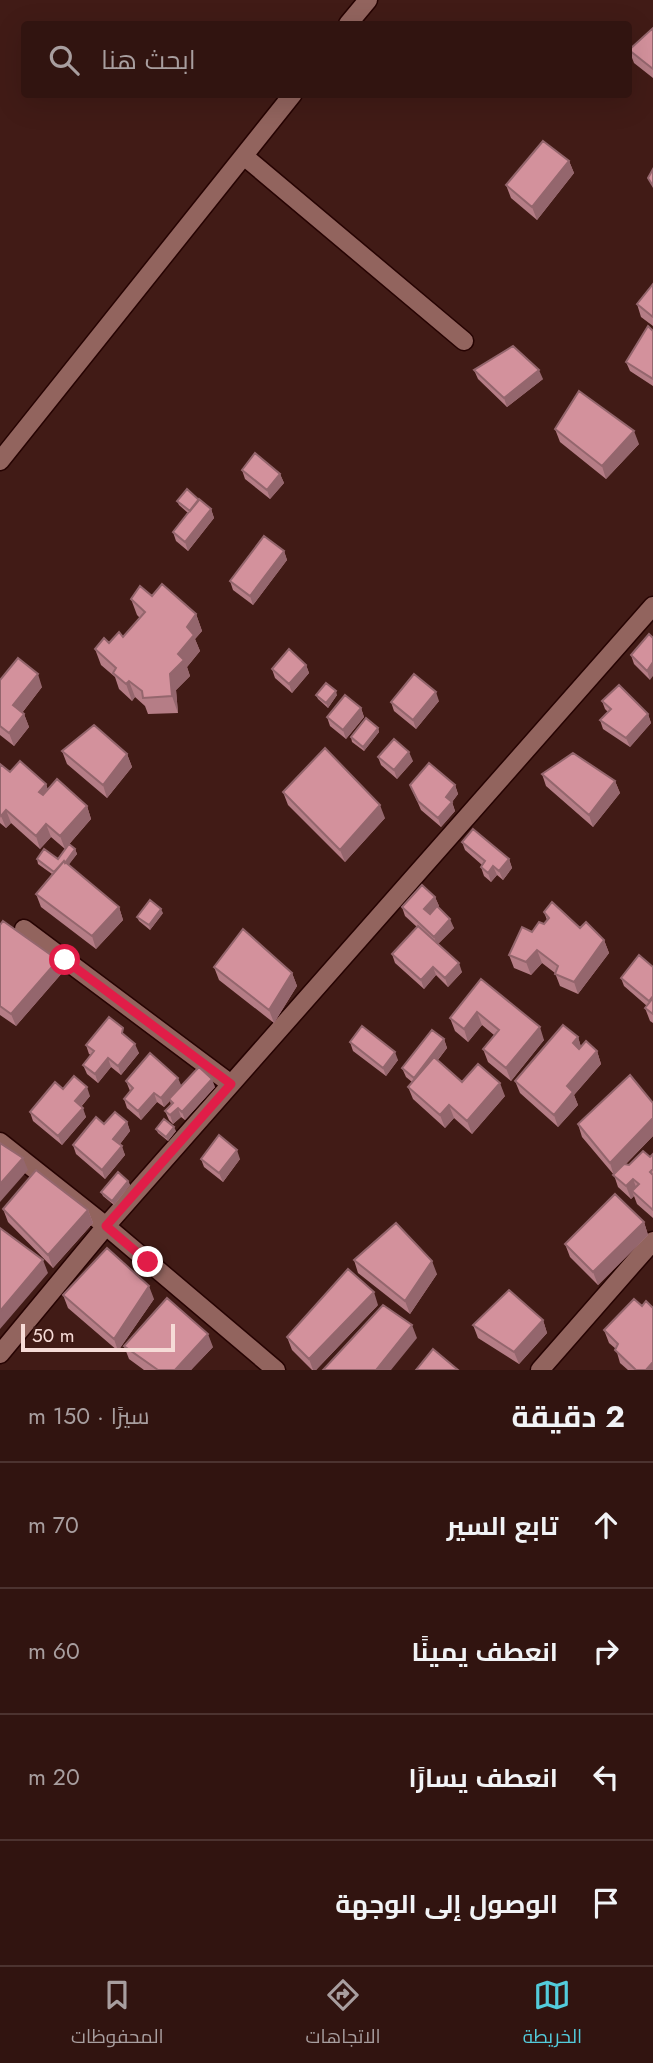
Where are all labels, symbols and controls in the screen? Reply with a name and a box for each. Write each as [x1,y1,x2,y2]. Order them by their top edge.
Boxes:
search box [21,21,632,98]
icon: search [45,41,83,79]
text: ابحث هنا [101,41,196,79]
route start [49,944,80,975]
route end [132,1246,163,1277]
scale bar [21,1321,175,1353]
text: 50 m [32,1322,75,1349]
text: 2 دقيقة [512,1395,625,1438]
text: سيرًا · 150 m [28,1399,150,1433]
icon: ahead [587,1506,625,1544]
text: تابع السير [447,1507,558,1545]
text: 70 m [28,1508,79,1542]
icon: right [587,1632,625,1670]
text: انعطف يمينًا [412,1633,558,1671]
text: 60 m [28,1634,80,1668]
icon: left [587,1758,625,1796]
text: انعطف يسارًا [408,1759,558,1797]
text: 20 m [28,1760,80,1794]
icon: arrive [587,1884,625,1922]
text: الوصول إلى الوجهة [335,1885,558,1923]
tab: المحفوظات [71,1976,164,2054]
tab: الاتجاهات [305,1976,381,2054]
tab: الخريطة [523,1976,582,2054]

